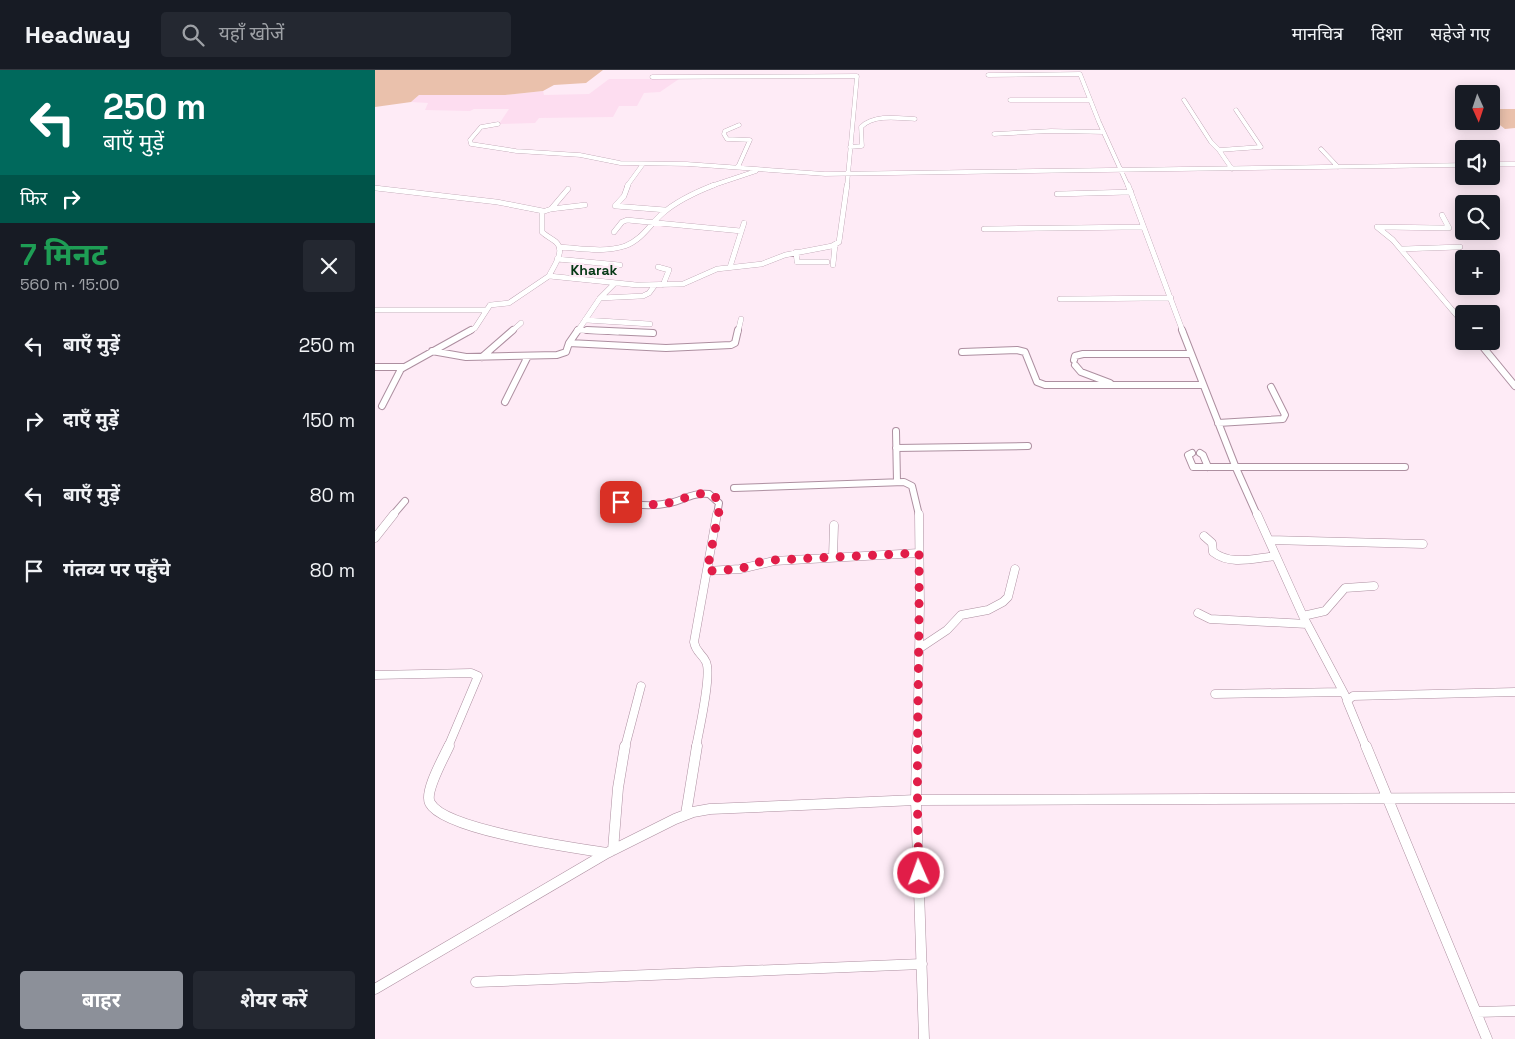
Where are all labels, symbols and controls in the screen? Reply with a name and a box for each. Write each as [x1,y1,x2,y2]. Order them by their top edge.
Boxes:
search box [161,12,511,57]
text: Headway [25,19,131,50]
icon: search [179,21,207,49]
text: यहाँ खोजें [219,21,284,46]
text: मानचित्र [1292,22,1343,45]
text: दिशा [1371,22,1402,45]
text: सहेजे गए [1430,22,1490,45]
text: 250 m [103,85,206,129]
north arrow [1455,85,1500,130]
map controls [1455,85,1500,350]
icon: left [20,90,85,155]
text: बाएँ मुड़ें [103,128,164,156]
button: sound [1455,140,1500,185]
icon: right [57,185,85,213]
text: फिर [20,186,47,211]
button: search [1455,195,1500,240]
text: 7 मिनट [20,235,107,274]
button: close [303,240,355,292]
button: + [1455,250,1500,295]
district label: Kharak [571,261,618,279]
text: 560 m · 15:00 [20,274,120,295]
button: − [1455,305,1500,350]
icon: left [20,332,48,360]
text: बाएँ मुड़ें [63,332,120,357]
text: 250 m [299,333,355,358]
icon: right [20,407,48,435]
text: दाएँ मुड़ें [63,407,119,432]
text: 150 m [302,408,355,433]
pin [600,481,642,523]
icon: left [20,482,48,510]
text: बाएँ मुड़ें [63,482,120,507]
text: 80 m [310,483,355,508]
icon: arrive [607,488,635,516]
icon: arrive [20,557,48,585]
text: गंतव्य पर पहुँचे [63,557,170,582]
text: 80 m [310,558,355,583]
position arrow [892,846,944,898]
button: बाहर [20,971,183,1029]
button: शेयर करें [193,971,355,1029]

